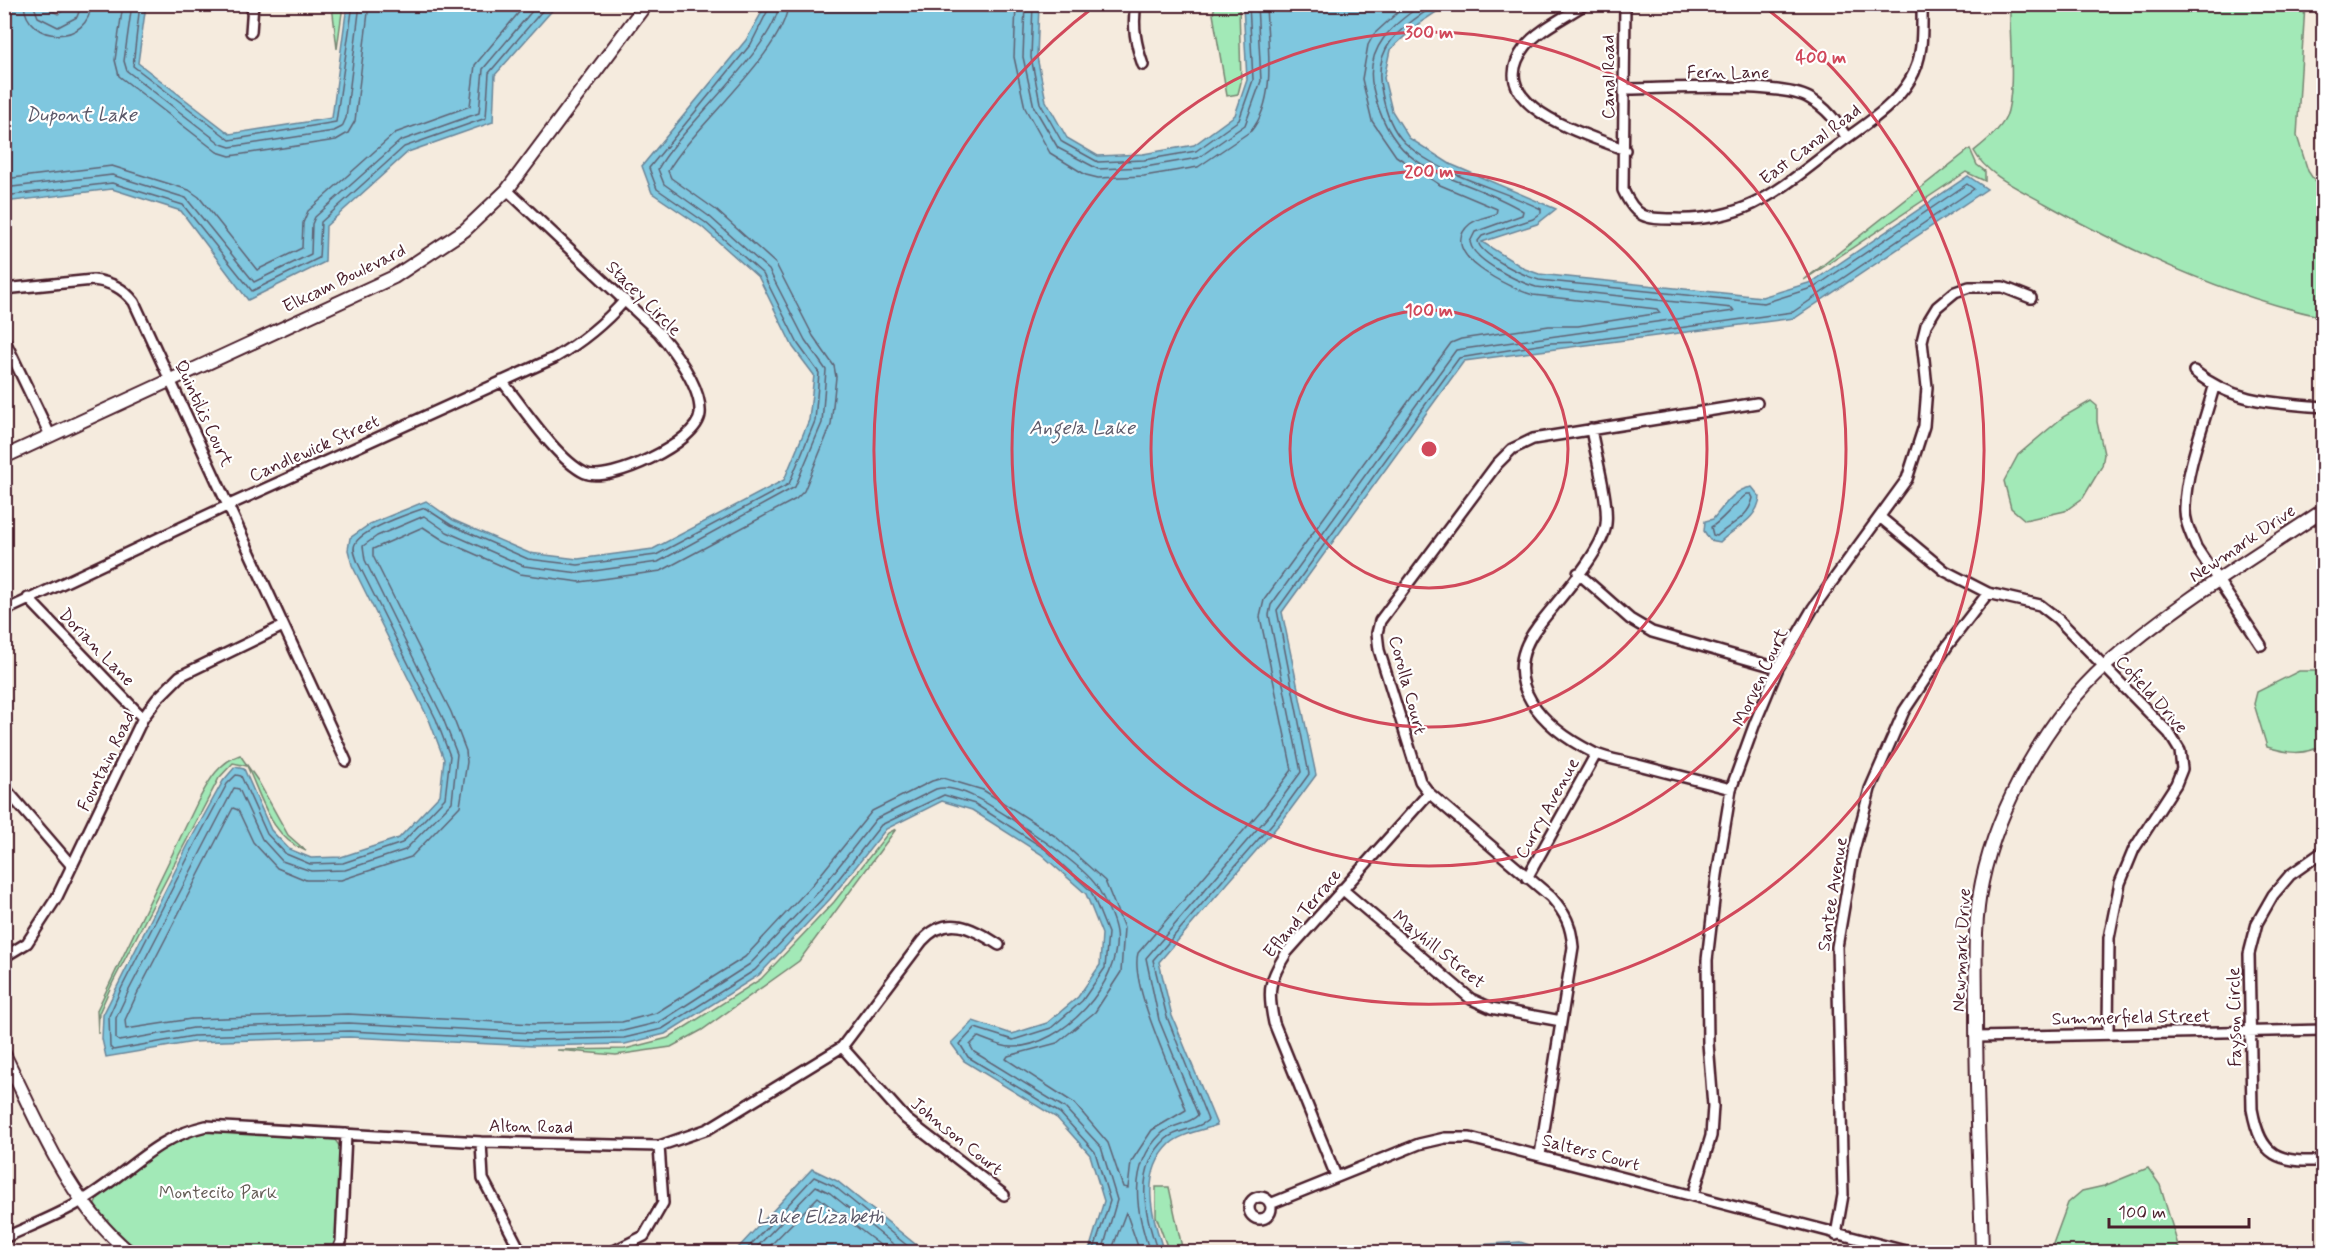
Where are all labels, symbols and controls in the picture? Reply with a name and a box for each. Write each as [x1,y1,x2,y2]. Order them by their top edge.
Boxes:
text: 300 m [1405,21,1453,45]
street label: Canal Road [1597,35,1621,119]
text: 400 m [1796,46,1846,70]
street label: Fern Lane [1687,61,1769,85]
street label: East Canal Road [1755,99,1866,191]
water label: Dupont Lake [25,102,138,129]
text: 200 m [1404,160,1454,184]
street label: Elkcam Boulevard [279,239,410,319]
street label: Stacey Circle [600,256,686,342]
text: 100 m [1405,299,1453,323]
street label: Quintilis Court [168,356,238,471]
street label: Candlewick Street [246,409,383,488]
water label: Angela Lake [1029,415,1136,444]
centre of rings [1419,439,1439,459]
street label: Newmark Drive [2184,499,2301,588]
street label: Dorian Lane [53,603,140,692]
street label: Morven Court [1728,624,1794,731]
street label: Corolla Court [1382,633,1432,738]
street label: Cofield Drive [2110,650,2193,739]
street label: Fountain Road [72,707,142,816]
street label: Curry Avenue [1510,754,1586,863]
street label: Santee Avenue [1812,835,1854,953]
street label: Efland Terrace [1258,864,1347,964]
street label: Newmark Drive [1947,887,1977,1013]
street label: Mayhill Street [1387,905,1490,995]
street label: Fayson Circle [2222,967,2248,1067]
street label: Summerfield Street [2051,1005,2211,1031]
street label: Johnson Court [905,1092,1008,1181]
street label: Alton Road [489,1114,573,1140]
street label: Salters Court [1539,1128,1643,1178]
park label: Montecito Park [159,1181,277,1205]
scale bar [2109,1191,2248,1229]
text: 100 m [2118,1201,2166,1225]
water label: Lake Elizabeth [756,1204,884,1231]

